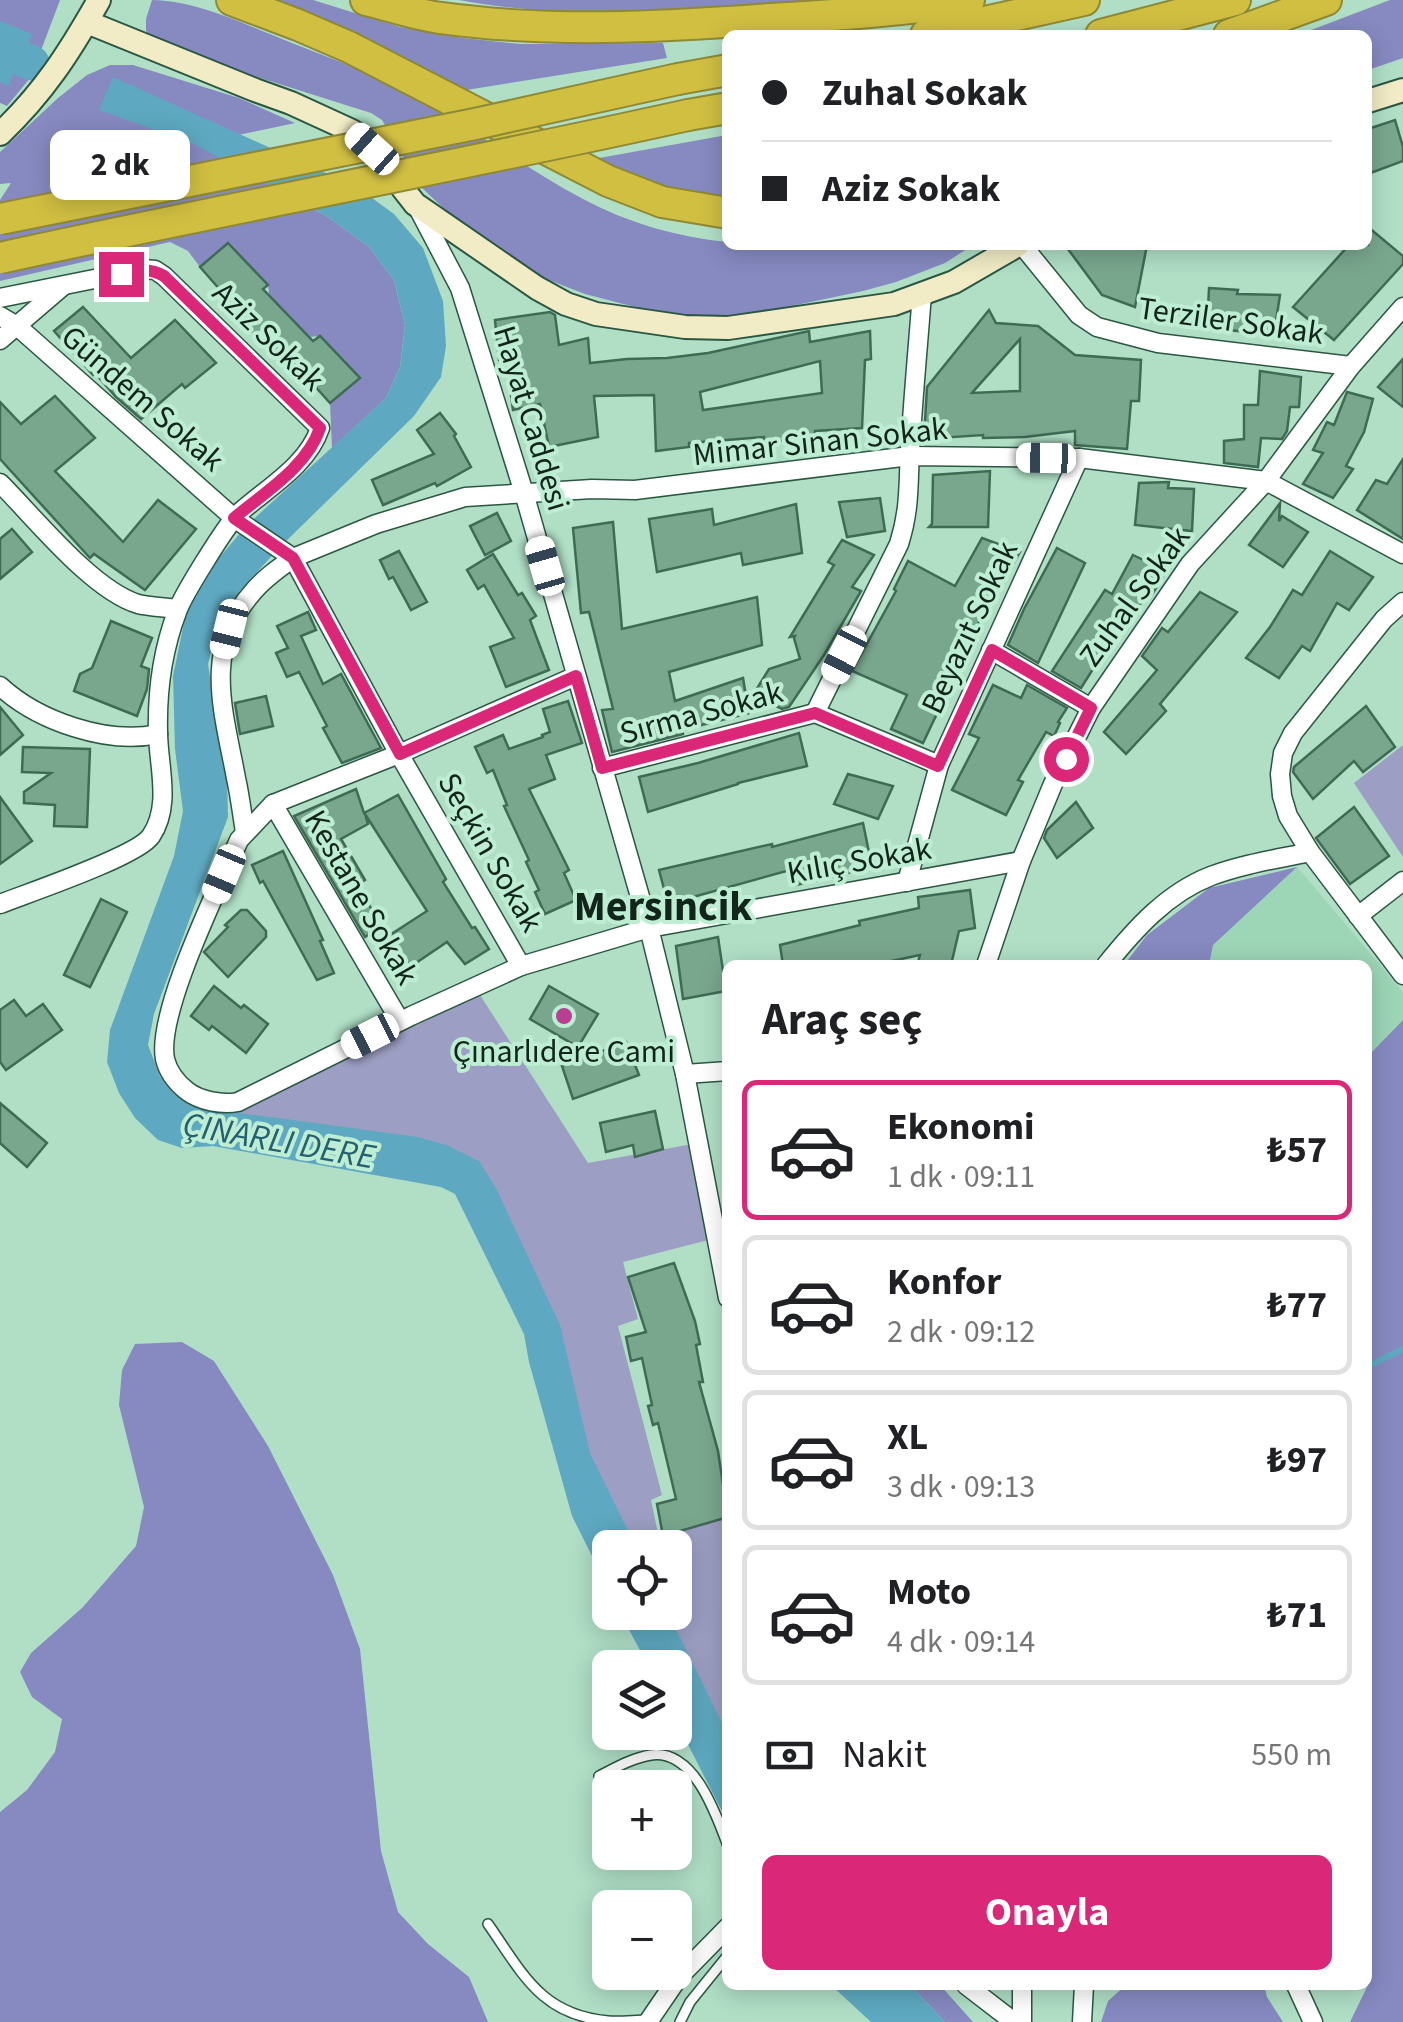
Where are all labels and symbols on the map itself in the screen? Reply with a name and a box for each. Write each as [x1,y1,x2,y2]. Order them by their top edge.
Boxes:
car [340,118,404,180]
callout: 2 dk [51,129,191,199]
route end [99,252,144,297]
street label: Aziz Sokak [202,271,335,402]
street label: Terziler Sokak [1135,285,1327,357]
street label: Gündem Sokak [51,315,234,483]
street label: Hayat Caddesi [481,320,581,516]
street label: Mimar Sinan Sokak [691,406,950,478]
car [1016,442,1076,474]
street label: Zuhal Sokak [1068,517,1202,676]
car [522,533,568,599]
street label: Beyazıt Sokak [910,533,1030,721]
car [207,596,251,662]
car [817,621,871,689]
street label: Sırma Sokak [615,669,788,757]
route start [1044,737,1089,782]
street label: Seçkin Sokak [426,764,554,941]
street label: Kestane Sokak [292,802,430,994]
street label: Kılıç Sokak [784,826,935,896]
car [198,841,250,907]
district label: Mersincik [574,877,752,937]
marker: Çınarlıdere Cami [553,1005,575,1027]
car [336,1009,404,1063]
place label: Çınarlıdere Cami [453,1029,675,1075]
water label: ÇINARLI DERE [179,1100,380,1183]

